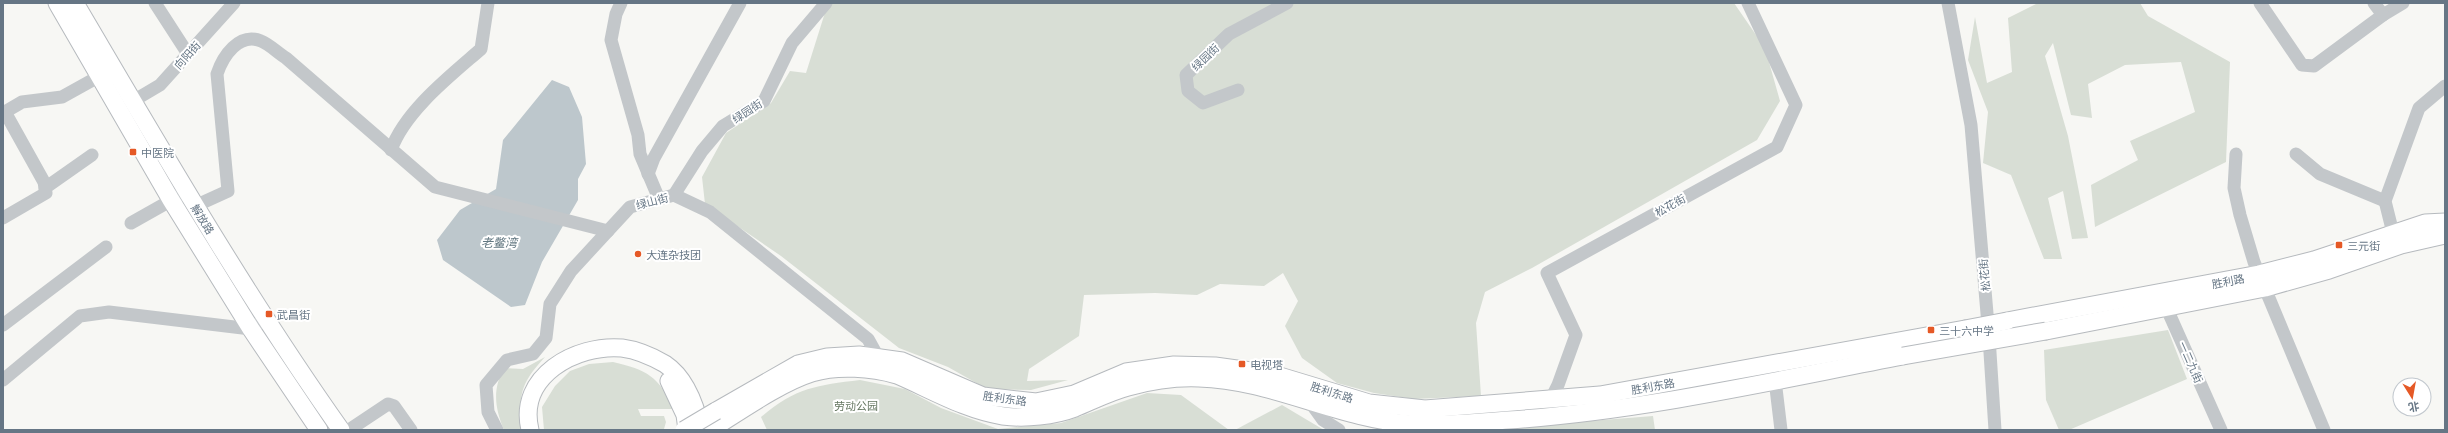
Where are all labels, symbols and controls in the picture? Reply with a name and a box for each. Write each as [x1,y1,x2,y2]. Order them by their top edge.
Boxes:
street label: 向阳街 [171,38,203,72]
street label: 绿园街 [1189,41,1221,73]
street label: 绿园街 [730,97,764,125]
place label: 中医院 [141,146,174,159]
marker: 中医院 [128,147,138,157]
street label: 绿山街 [634,190,670,212]
street label: 松花街 [1652,191,1688,219]
street label: 解放路 [189,202,217,236]
water label: 老鳖湾 [481,235,519,249]
place label: 三元街 [2347,239,2380,252]
marker: 三元街 [2334,240,2344,250]
place label: 大连杂技团 [646,248,701,261]
marker: 大连杂技团 [633,249,643,259]
street label: 松花街 [1976,258,1992,292]
street label: 胜利路 [2211,271,2245,291]
place label: 武昌街 [277,308,310,321]
marker: 武昌街 [264,309,274,319]
place label: 三十六中学 [1939,324,1994,337]
marker: 三十六中学 [1926,325,1936,335]
street label: 一二九街 [2176,339,2206,385]
place label: 电视塔 [1250,358,1283,371]
marker: 电视塔 [1237,359,1247,369]
street label: 胜利东路 [1630,376,1676,396]
north arrow [2392,377,2432,417]
street label: 胜利东路 [1309,379,1355,405]
street label: 胜利东路 [982,389,1028,407]
park label: 劳动公园 [834,399,878,412]
text: 北 [2407,400,2421,415]

